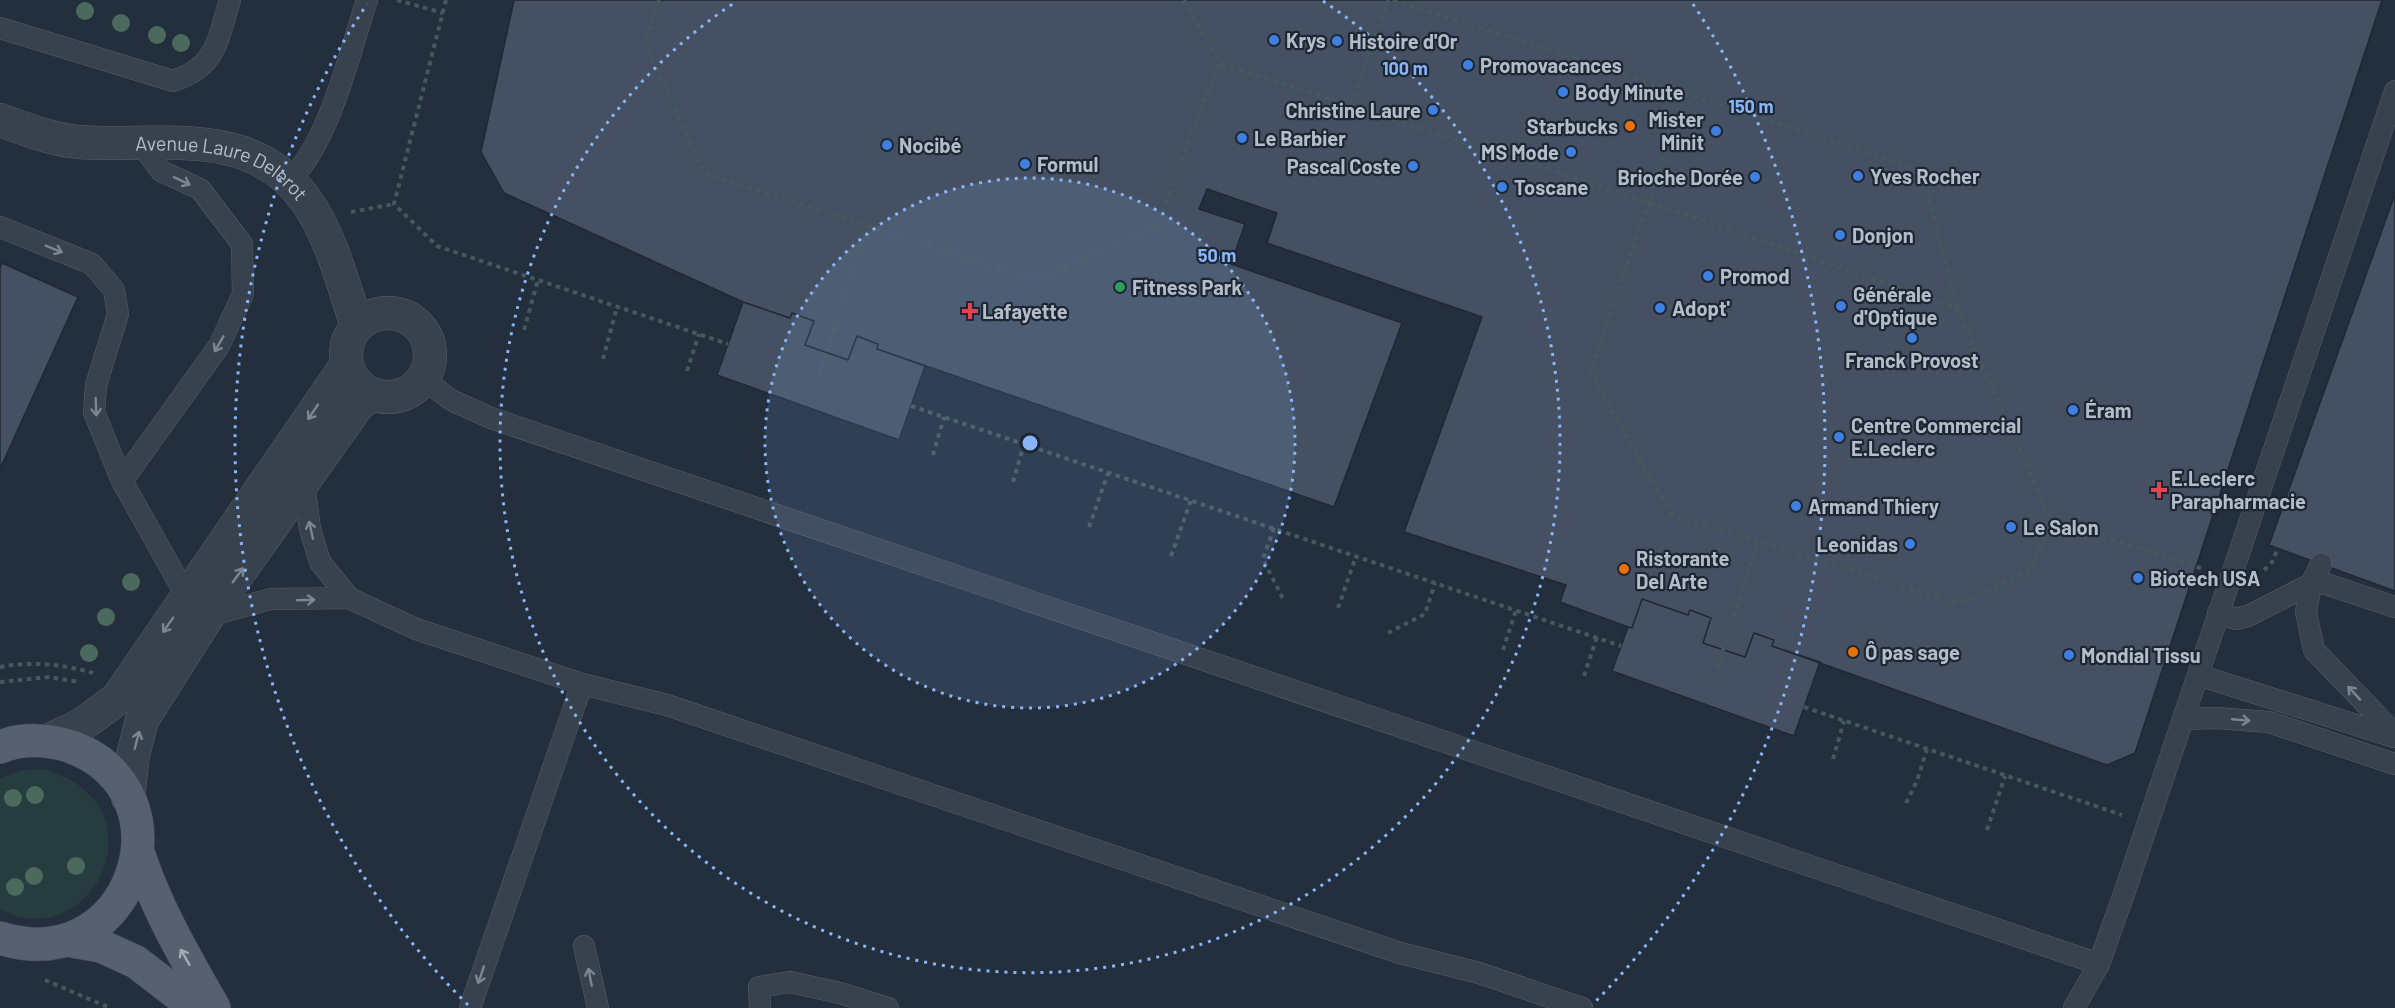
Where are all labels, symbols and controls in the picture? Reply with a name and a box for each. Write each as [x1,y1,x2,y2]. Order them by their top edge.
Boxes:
place label: Krys [1286,28,1326,52]
place label: Histoire d'Or [1349,29,1458,53]
marker: Krys [1267,33,1281,47]
marker: Histoire d'Or [1330,34,1344,48]
place label: Promovacances [1480,53,1622,77]
text: 100 m [1382,57,1428,79]
marker: Promovacances [1461,58,1475,72]
place label: Body Minute [1575,80,1684,104]
marker: Body Minute [1556,85,1570,99]
text: 150 m [1729,95,1773,117]
place label: Christine Laure [1285,98,1421,122]
marker: Christine Laure [1426,103,1440,117]
place label: Mister Minit [1649,107,1704,154]
place label: Starbucks [1527,114,1618,138]
marker: Starbucks [1623,119,1637,133]
marker: Mister Minit [1709,124,1723,138]
place label: Le Barbier [1254,126,1346,150]
street label: Avenue Laure Delerot [135,131,313,205]
marker: Le Barbier [1235,131,1249,145]
place label: Nocibé [899,133,962,157]
marker: Nocibé [880,138,894,152]
place label: MS Mode [1481,140,1559,164]
marker: MS Mode [1564,145,1578,159]
place label: Formul [1037,152,1098,176]
place label: Pascal Coste [1287,154,1401,178]
marker: Formul [1018,157,1032,171]
marker: Pascal Coste [1406,159,1420,173]
place label: Yves Rocher [1870,164,1980,188]
place label: Brioche Dorée [1617,165,1743,189]
marker: Yves Rocher [1851,169,1865,183]
marker: Brioche Dorée [1748,170,1762,184]
one-way arrow [172,175,190,187]
place label: Toscane [1514,175,1588,199]
marker: Toscane [1495,180,1509,194]
place label: Donjon [1852,223,1914,247]
marker: Donjon [1833,228,1847,242]
one-way arrow [44,244,63,255]
text: 50 m [1198,244,1236,266]
place label: Promod [1720,264,1790,288]
marker: Promod [1701,269,1715,283]
place label: Fitness Park [1132,275,1243,299]
marker: Fitness Park [1113,280,1127,294]
place label: Générale d'Optique [1853,282,1937,329]
place label: Adopt' [1672,296,1731,320]
place label: Lafayette [982,299,1068,323]
marker: Générale d'Optique [1834,299,1848,313]
marker: Adopt' [1653,301,1667,315]
marker: Lafayette [963,304,977,318]
marker: Franck Provost [1905,331,1919,345]
one-way arrow [213,335,224,353]
place label: Franck Provost [1845,348,1979,372]
one-way arrow [90,396,101,416]
place label: Éram [2085,398,2131,422]
marker: Éram [2066,403,2080,417]
one-way arrow [307,404,319,420]
place label: Centre Commercial E.Leclerc [1851,413,2021,460]
marker: Centre Commercial E.Leclerc [1832,430,1846,444]
centre of rings [1020,433,1040,453]
place label: E.Leclerc Parapharmacie [2171,466,2306,513]
marker: E.Leclerc Parapharmacie [2152,483,2166,497]
place label: Armand Thiery [1808,494,1939,518]
marker: Armand Thiery [1789,499,1803,513]
place label: Le Salon [2023,515,2099,539]
marker: Le Salon [2004,520,2018,534]
one-way arrow [305,521,316,540]
place label: Leonidas [1817,532,1898,556]
marker: Leonidas [1903,537,1917,551]
place label: Ristorante Del Arte [1636,546,1729,593]
marker: Ristorante Del Arte [1617,562,1631,576]
place label: Biotech USA [2150,566,2260,590]
one-way arrow [232,567,244,583]
marker: Biotech USA [2131,571,2145,585]
one-way arrow [296,594,316,605]
one-way arrow [162,617,174,633]
place label: Ô pas sage [1865,640,1960,664]
place label: Mondial Tissu [2081,643,2201,667]
marker: Ô pas sage [1846,645,1860,659]
marker: Mondial Tissu [2062,648,2076,662]
one-way arrow [2347,685,2361,700]
one-way arrow [2230,714,2250,725]
one-way arrow [132,731,143,750]
one-way arrow [179,949,191,966]
one-way arrow [475,965,486,984]
one-way arrow [584,968,595,988]

